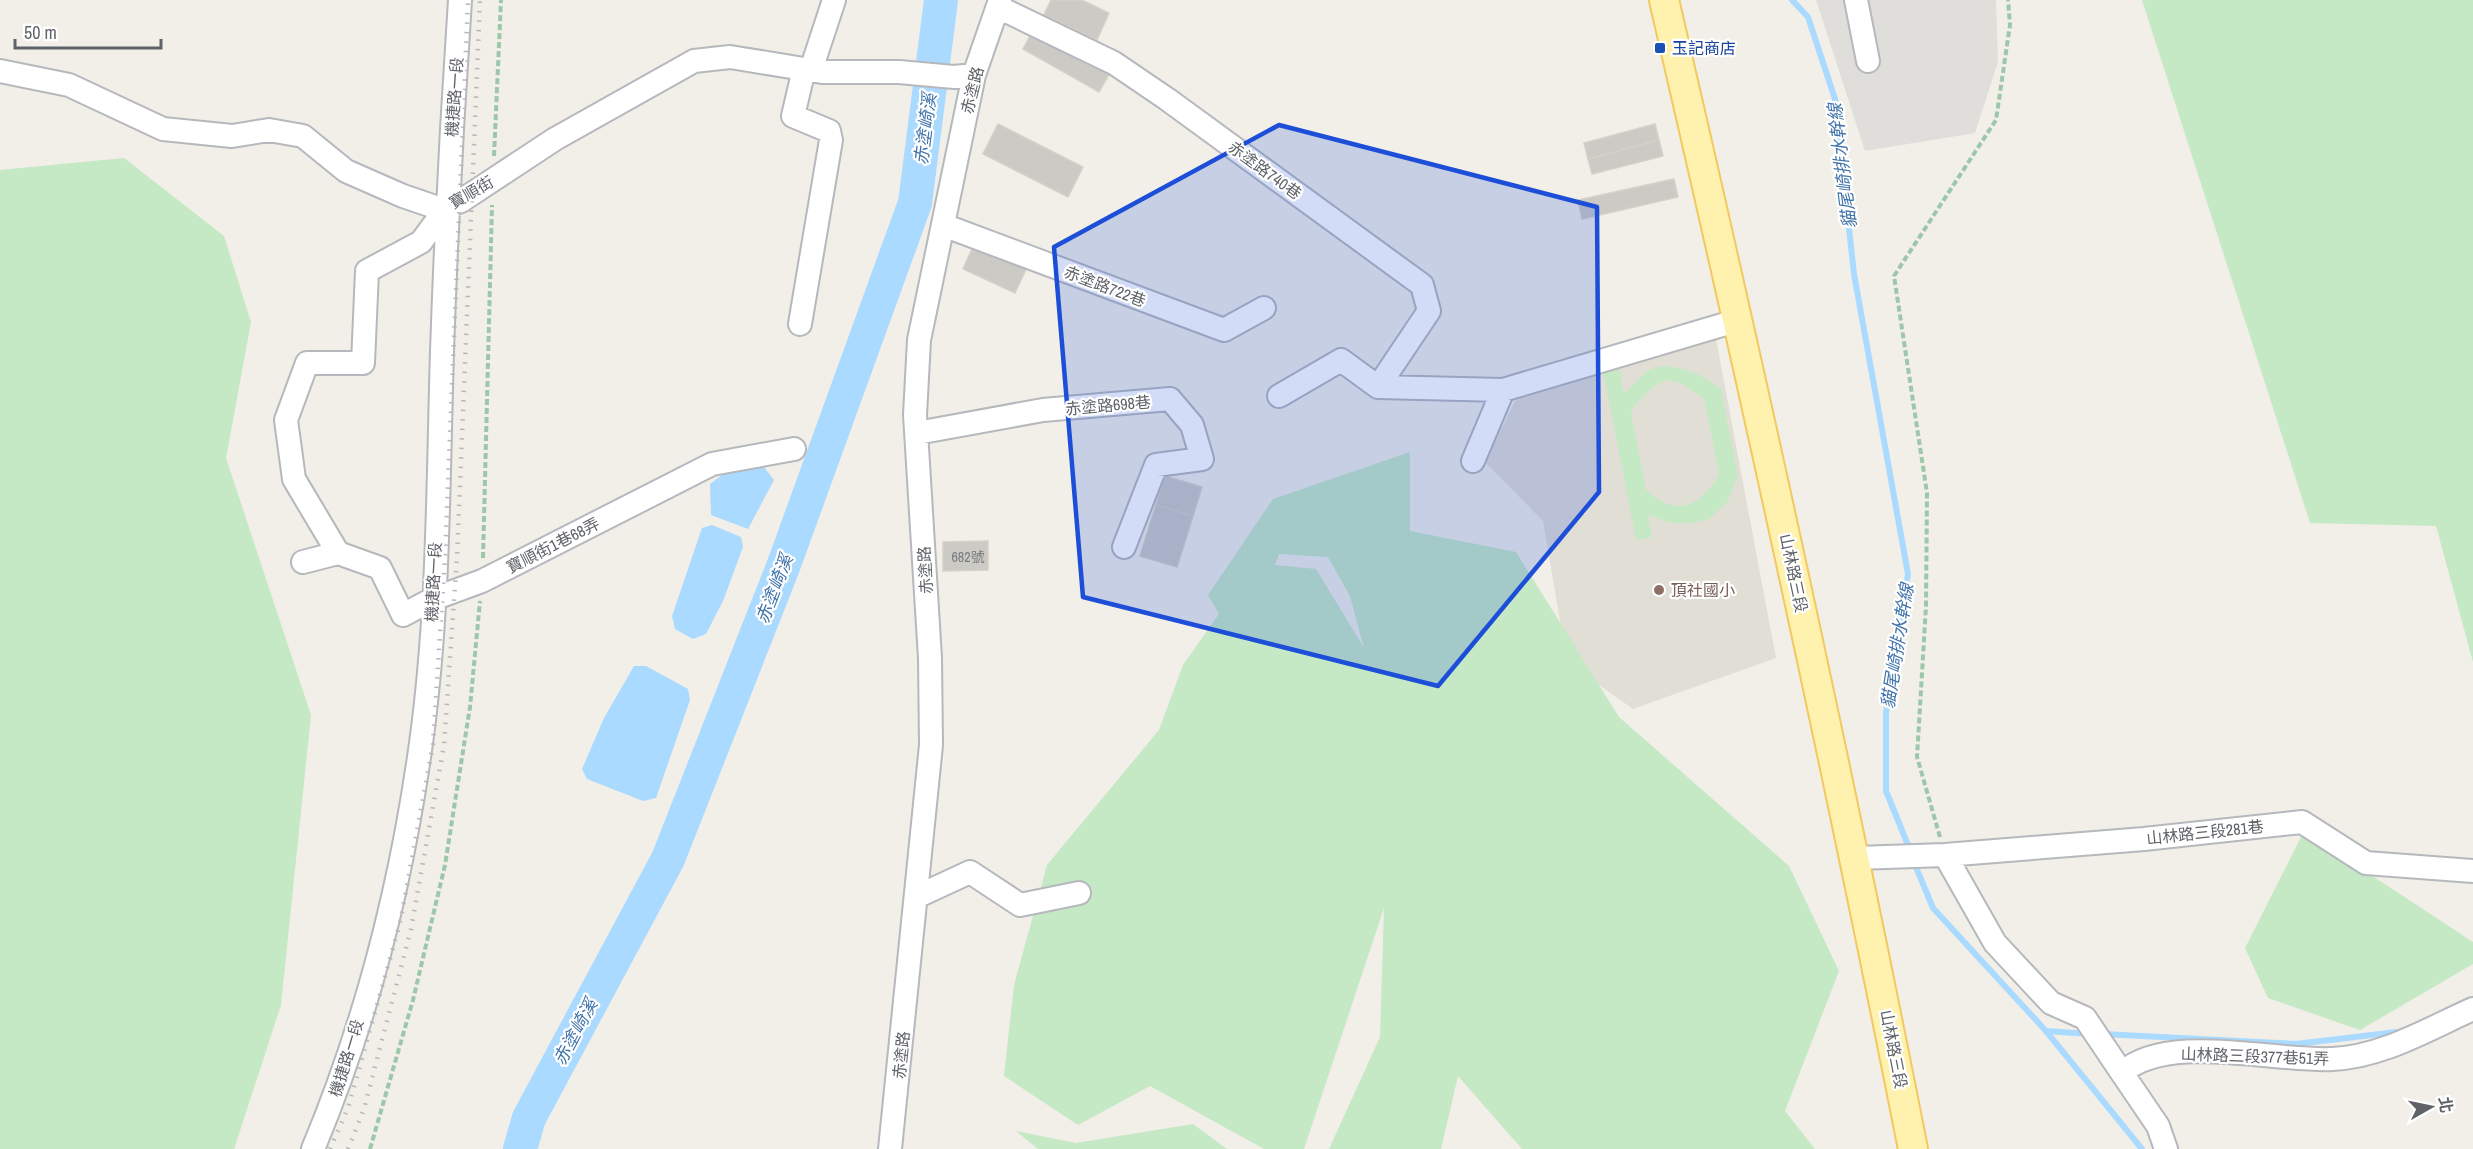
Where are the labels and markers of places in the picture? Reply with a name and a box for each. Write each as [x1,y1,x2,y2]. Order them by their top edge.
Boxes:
place label: 玉記商店 [1672,37,1736,59]
marker: 玉記商店 [1653,41,1667,55]
place label: 頂社國小 [1671,579,1735,601]
marker: 頂社國小 [1652,583,1666,597]

